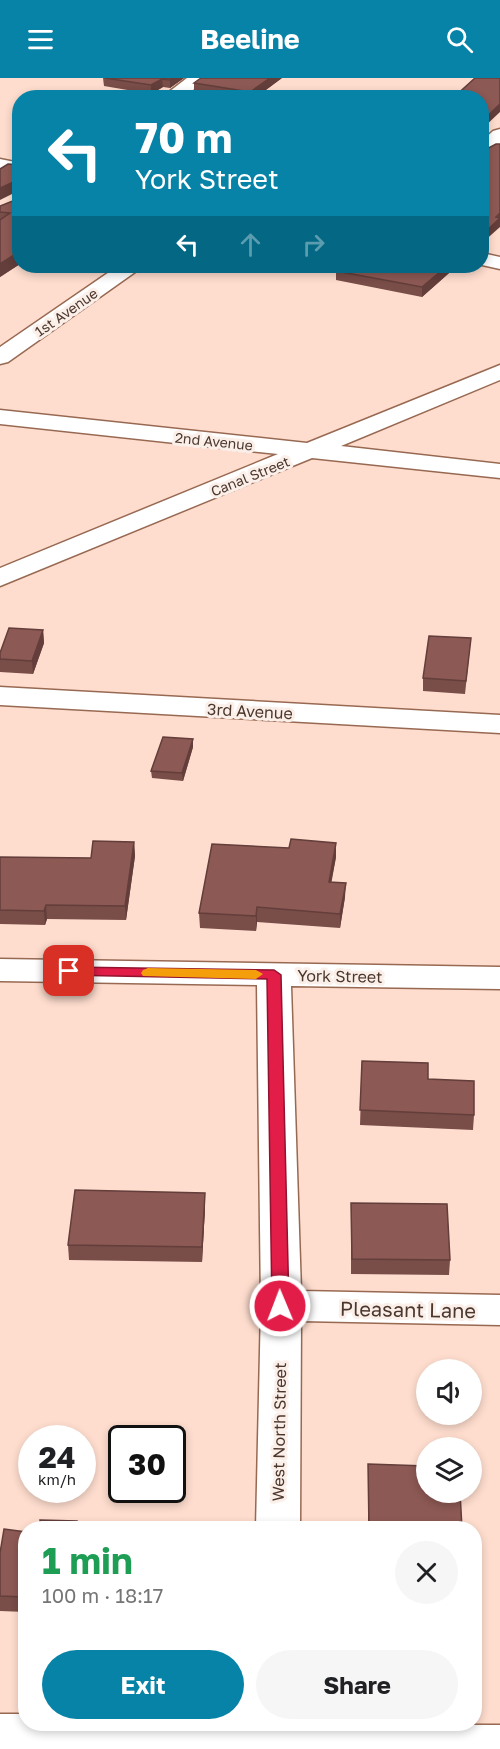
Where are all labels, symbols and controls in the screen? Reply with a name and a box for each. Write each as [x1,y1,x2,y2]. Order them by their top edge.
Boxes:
icon: menu [24,23,57,56]
text: Beeline [200,23,300,55]
icon: search [443,23,476,56]
text: 70 m [135,112,232,162]
icon: left [36,114,114,192]
text: York Street [135,163,279,195]
icon: left [171,228,204,261]
icon: ahead [234,228,267,261]
icon: right [297,228,330,261]
street label: 1st Avenue [31,284,101,340]
street label: 2nd Avenue [174,428,254,454]
street label: Canal Street [208,453,292,499]
street label: 3rd Avenue [207,699,293,723]
pin [43,945,94,996]
icon: arrive [52,954,85,987]
street label: York Street [297,965,383,987]
position arrow [248,1274,312,1338]
street label: Pleasant Lane [340,1296,476,1322]
map controls [416,1359,482,1503]
button: sound [416,1359,482,1425]
street label: West North Street [268,1362,290,1502]
speed limit sign: 30 [108,1425,186,1503]
button: layers [416,1437,482,1503]
text: 24 [38,1439,76,1475]
text: km/h [38,1470,76,1488]
text: 1 min [42,1539,133,1582]
button: close [395,1541,458,1604]
text: 100 m · 18:17 [42,1583,163,1607]
button: Exit [42,1650,244,1719]
button: Share [256,1650,458,1719]

